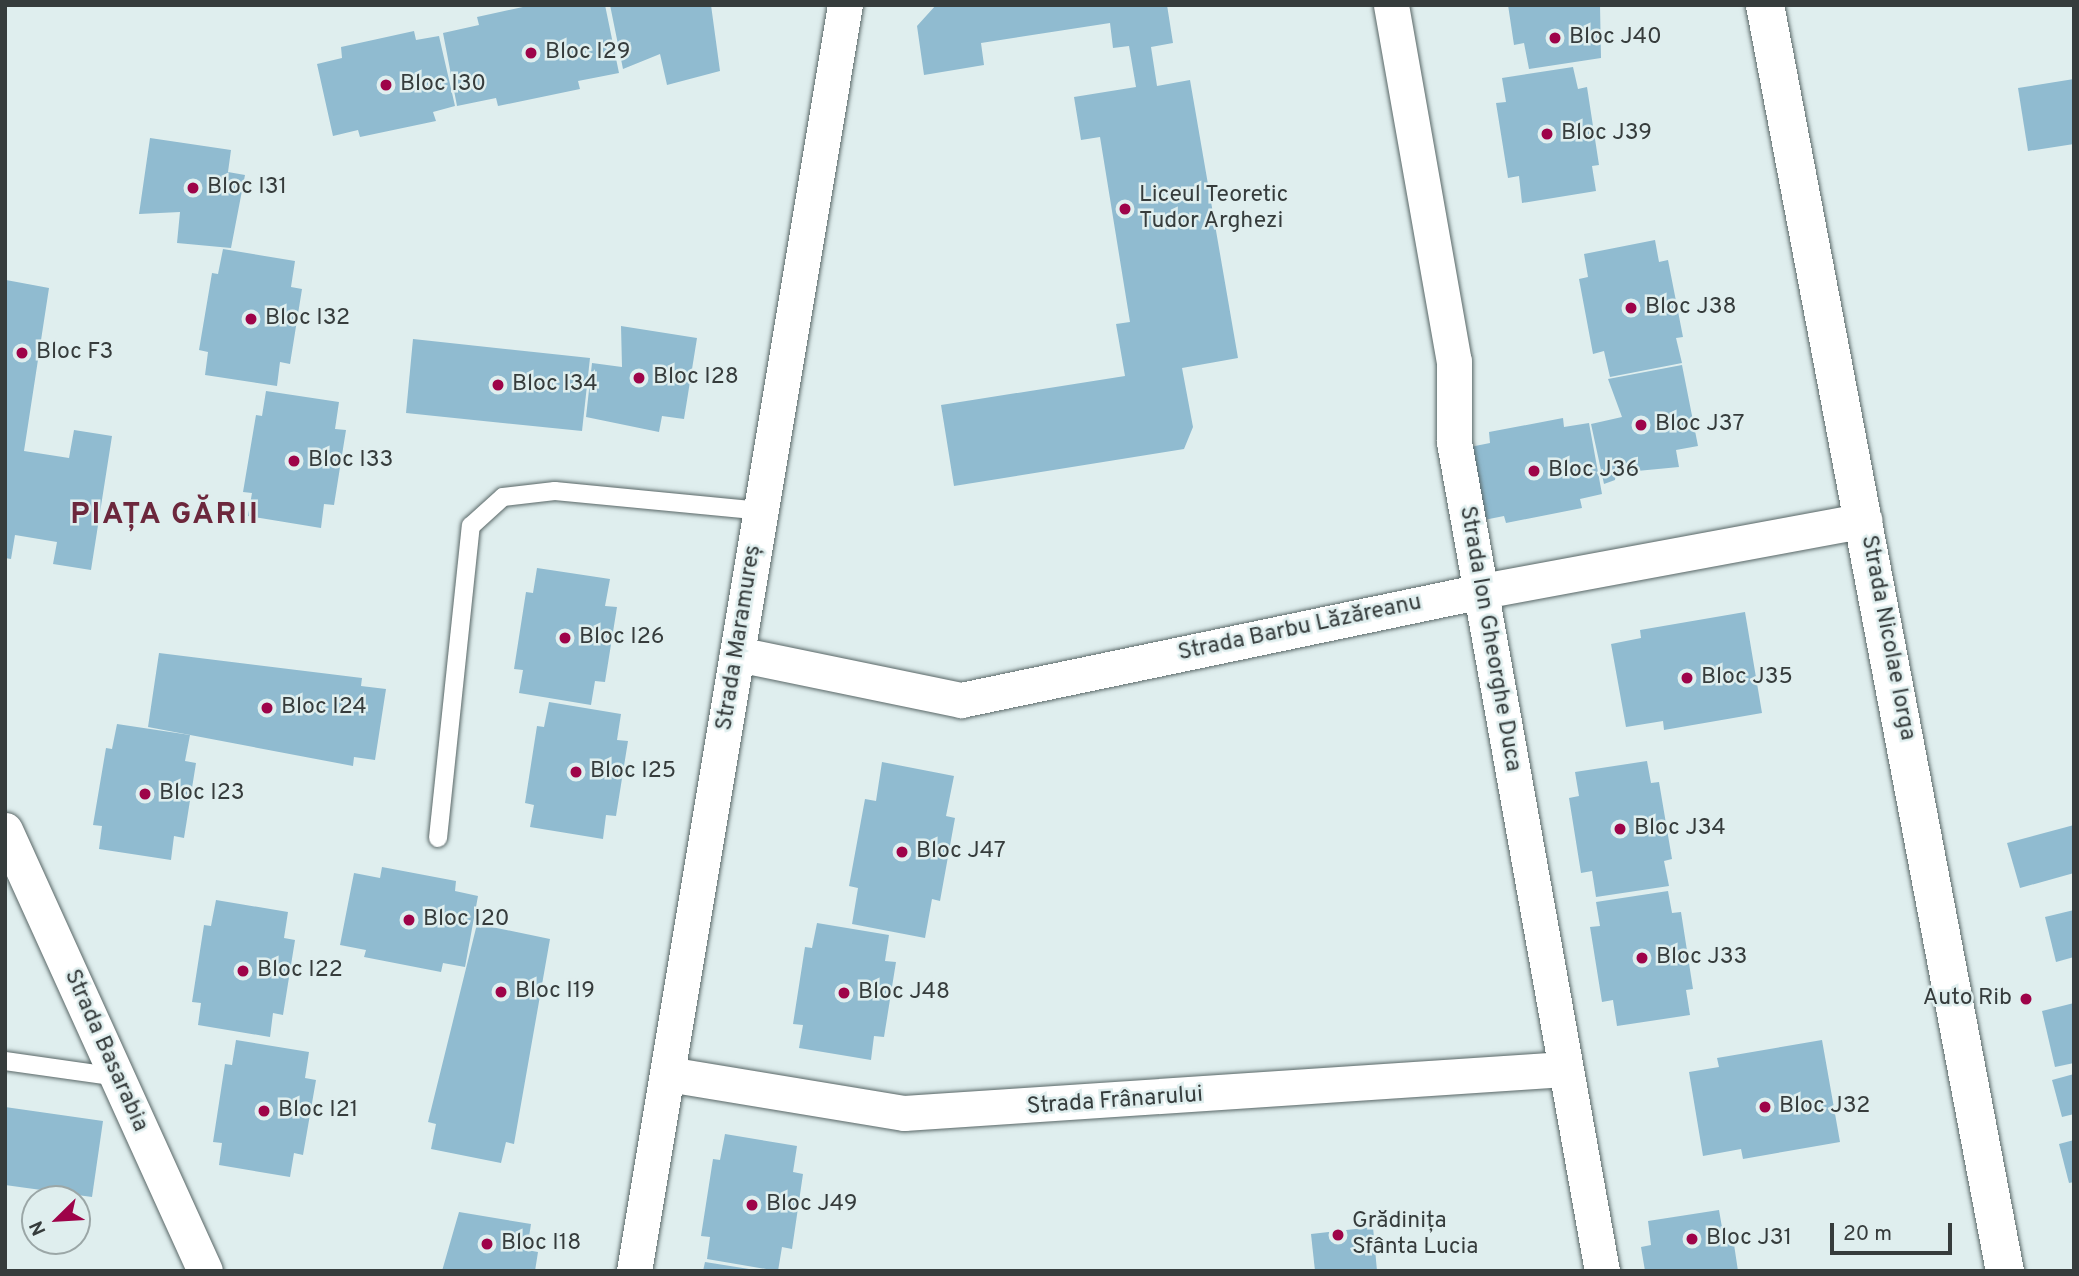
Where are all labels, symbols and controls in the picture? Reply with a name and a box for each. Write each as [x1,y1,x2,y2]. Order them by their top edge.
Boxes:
place label: Bloc J40 [1569,24,1662,52]
marker: Bloc J40 [1547,30,1563,46]
place label: Bloc I29 [545,39,631,67]
marker: Bloc I29 [523,45,539,61]
place label: Bloc I30 [400,71,486,99]
marker: Bloc I30 [378,77,394,93]
place label: Bloc J39 [1561,120,1652,148]
marker: Bloc J39 [1539,126,1555,142]
place label: Bloc I31 [207,174,287,202]
marker: Bloc I31 [185,180,201,196]
place label: Liceul Teoretic Tudor Arghezi [1139,182,1289,236]
marker: Liceul Teoretic Tudor Arghezi [1117,201,1133,217]
place label: Bloc J38 [1645,294,1737,322]
marker: Bloc J38 [1623,300,1639,316]
place label: Bloc I32 [265,305,350,333]
marker: Bloc I32 [243,311,259,327]
place label: Bloc F3 [36,339,113,367]
marker: Bloc F3 [14,345,30,361]
place label: Bloc I28 [653,364,739,392]
marker: Bloc I28 [631,370,647,386]
place label: Bloc I34 [512,371,598,399]
marker: Bloc I34 [490,377,506,393]
place label: Bloc J37 [1655,411,1744,439]
marker: Bloc J37 [1633,417,1649,433]
place label: Bloc I33 [308,447,393,475]
marker: Bloc I33 [286,453,302,469]
place label: Bloc J36 [1548,457,1639,485]
marker: Bloc J36 [1526,463,1542,479]
district label: PIAȚA GĂRII [71,498,259,534]
street label: Strada Ion Gheorghe Duca [1452,504,1526,774]
street label: Strada Nicolae Iorga [1854,533,1920,743]
street label: Strada Maramureș [712,543,768,733]
street label: Strada Barbu Lăzăreanu [1176,590,1424,668]
place label: Bloc I26 [579,624,665,652]
marker: Bloc I26 [557,630,573,646]
place label: Bloc J35 [1701,664,1793,692]
marker: Bloc J35 [1679,670,1695,686]
place label: Bloc I24 [281,694,367,722]
marker: Bloc I24 [259,700,275,716]
place label: Bloc I25 [590,758,676,786]
marker: Bloc I25 [568,764,584,780]
place label: Bloc I23 [159,780,245,808]
marker: Bloc I23 [137,786,153,802]
place label: Bloc J34 [1634,815,1726,843]
marker: Bloc J34 [1612,821,1628,837]
place label: Bloc J47 [916,838,1006,866]
marker: Bloc J47 [894,844,910,860]
place label: Bloc I20 [423,906,510,934]
marker: Bloc I20 [401,912,417,928]
place label: Bloc J33 [1656,944,1747,972]
marker: Bloc J33 [1634,950,1650,966]
place label: Bloc I22 [257,957,343,985]
marker: Bloc I22 [235,963,251,979]
street label: Strada Basarabia [57,966,153,1136]
place label: Bloc I19 [515,978,595,1006]
place label: Bloc J48 [858,979,950,1007]
marker: Bloc I19 [493,984,509,1000]
marker: Bloc J48 [836,985,852,1001]
place label: Auto Rib [1923,985,2012,1013]
marker: Auto Rib [2018,991,2034,1007]
street label: Strada Frânarului [1026,1082,1204,1122]
place label: Bloc J32 [1779,1093,1870,1121]
place label: Bloc I21 [278,1097,358,1125]
marker: Bloc J32 [1757,1099,1773,1115]
marker: Bloc I21 [256,1103,272,1119]
north arrow [21,1185,91,1255]
place label: Bloc J49 [766,1191,857,1219]
marker: Bloc J49 [744,1197,760,1213]
place label: Grădinița Sfânta Lucia [1352,1208,1478,1262]
scale bar [1834,1210,1956,1254]
text: N [25,1217,52,1239]
text: 20 m [1843,1221,1892,1248]
place label: Bloc J31 [1706,1225,1792,1253]
marker: Grădinița Sfânta Lucia [1330,1227,1346,1243]
place label: Bloc I18 [501,1230,581,1258]
marker: Bloc J31 [1684,1231,1700,1247]
marker: Bloc I18 [479,1236,495,1252]

